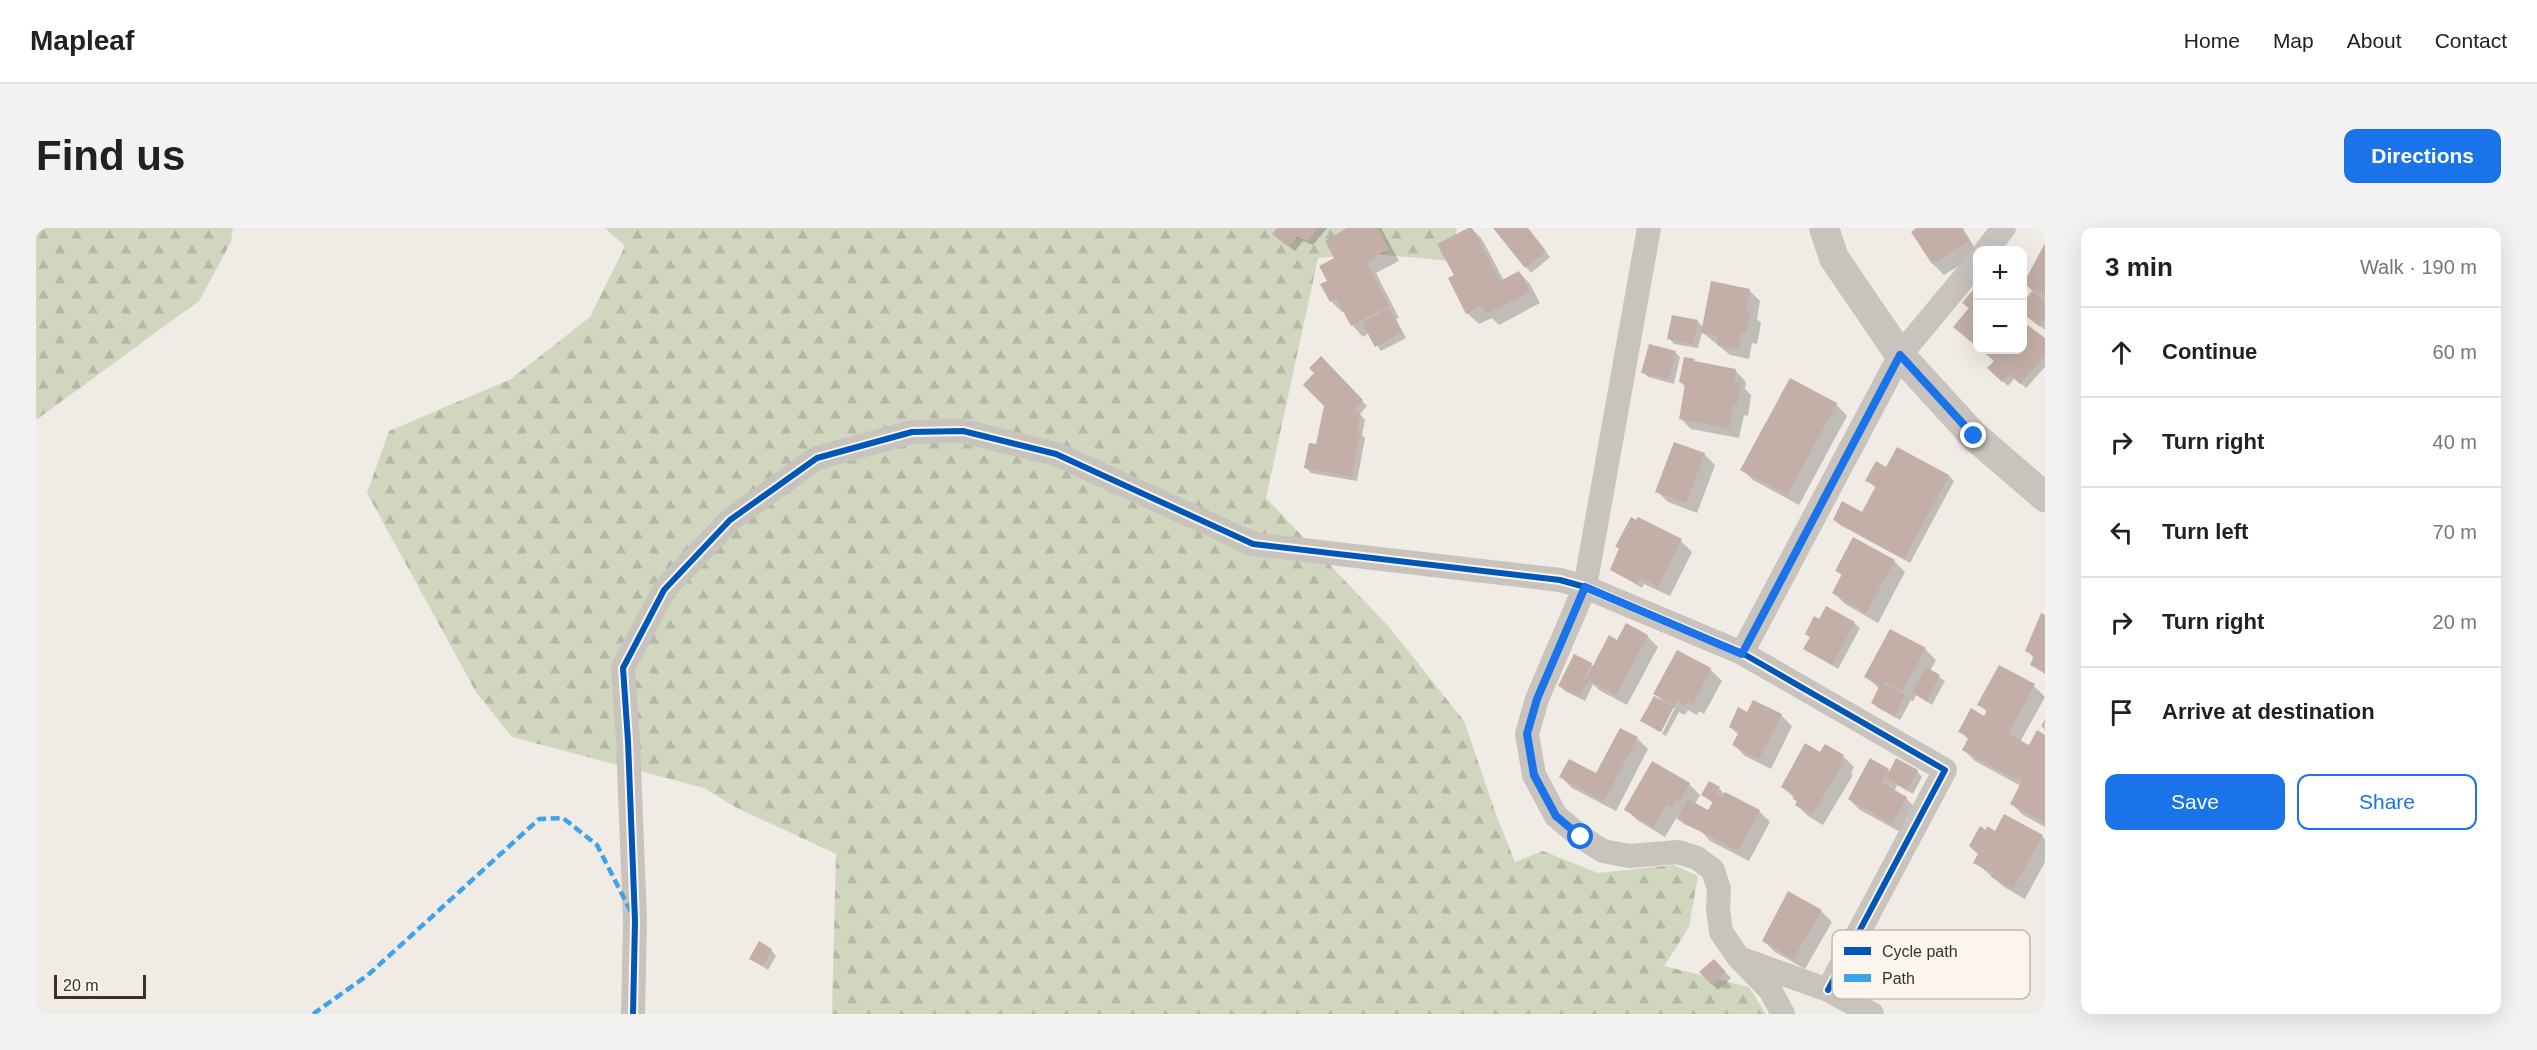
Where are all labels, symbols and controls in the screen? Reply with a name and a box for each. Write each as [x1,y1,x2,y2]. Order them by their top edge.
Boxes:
text: Mapleaf [30,25,134,56]
text: Home [2184,29,2240,52]
text: Map [2273,29,2314,52]
text: About [2347,29,2402,52]
text: Contact [2435,29,2507,52]
button: Directions [2344,129,2501,183]
text: Find us [36,132,185,179]
map controls [1973,246,2027,354]
button: + [1973,246,2027,300]
text: 3 min [2105,252,2173,282]
text: Walk · 190 m [2360,256,2477,278]
button: − [1973,300,2027,354]
icon: ahead [2105,336,2138,369]
text: Continue [2162,339,2257,364]
text: 60 m [2433,341,2477,363]
route end [1960,422,1986,448]
icon: right [2105,426,2138,459]
text: Turn right [2162,429,2264,454]
text: 40 m [2433,431,2477,453]
icon: left [2105,516,2138,549]
text: Turn left [2162,519,2248,544]
text: 70 m [2433,521,2477,543]
icon: right [2105,606,2138,639]
text: Turn right [2162,609,2264,634]
text: 20 m [2433,611,2477,633]
icon: arrive [2105,696,2138,729]
text: Arrive at destination [2162,699,2375,724]
button: Save [2105,774,2285,830]
button: Share [2297,774,2477,830]
route start [1567,823,1593,849]
legend [1832,930,2030,999]
text: Cycle path [1882,943,1958,960]
text: Path [1882,970,1915,987]
scale bar [54,972,146,1000]
text: 20 m [63,977,99,994]

